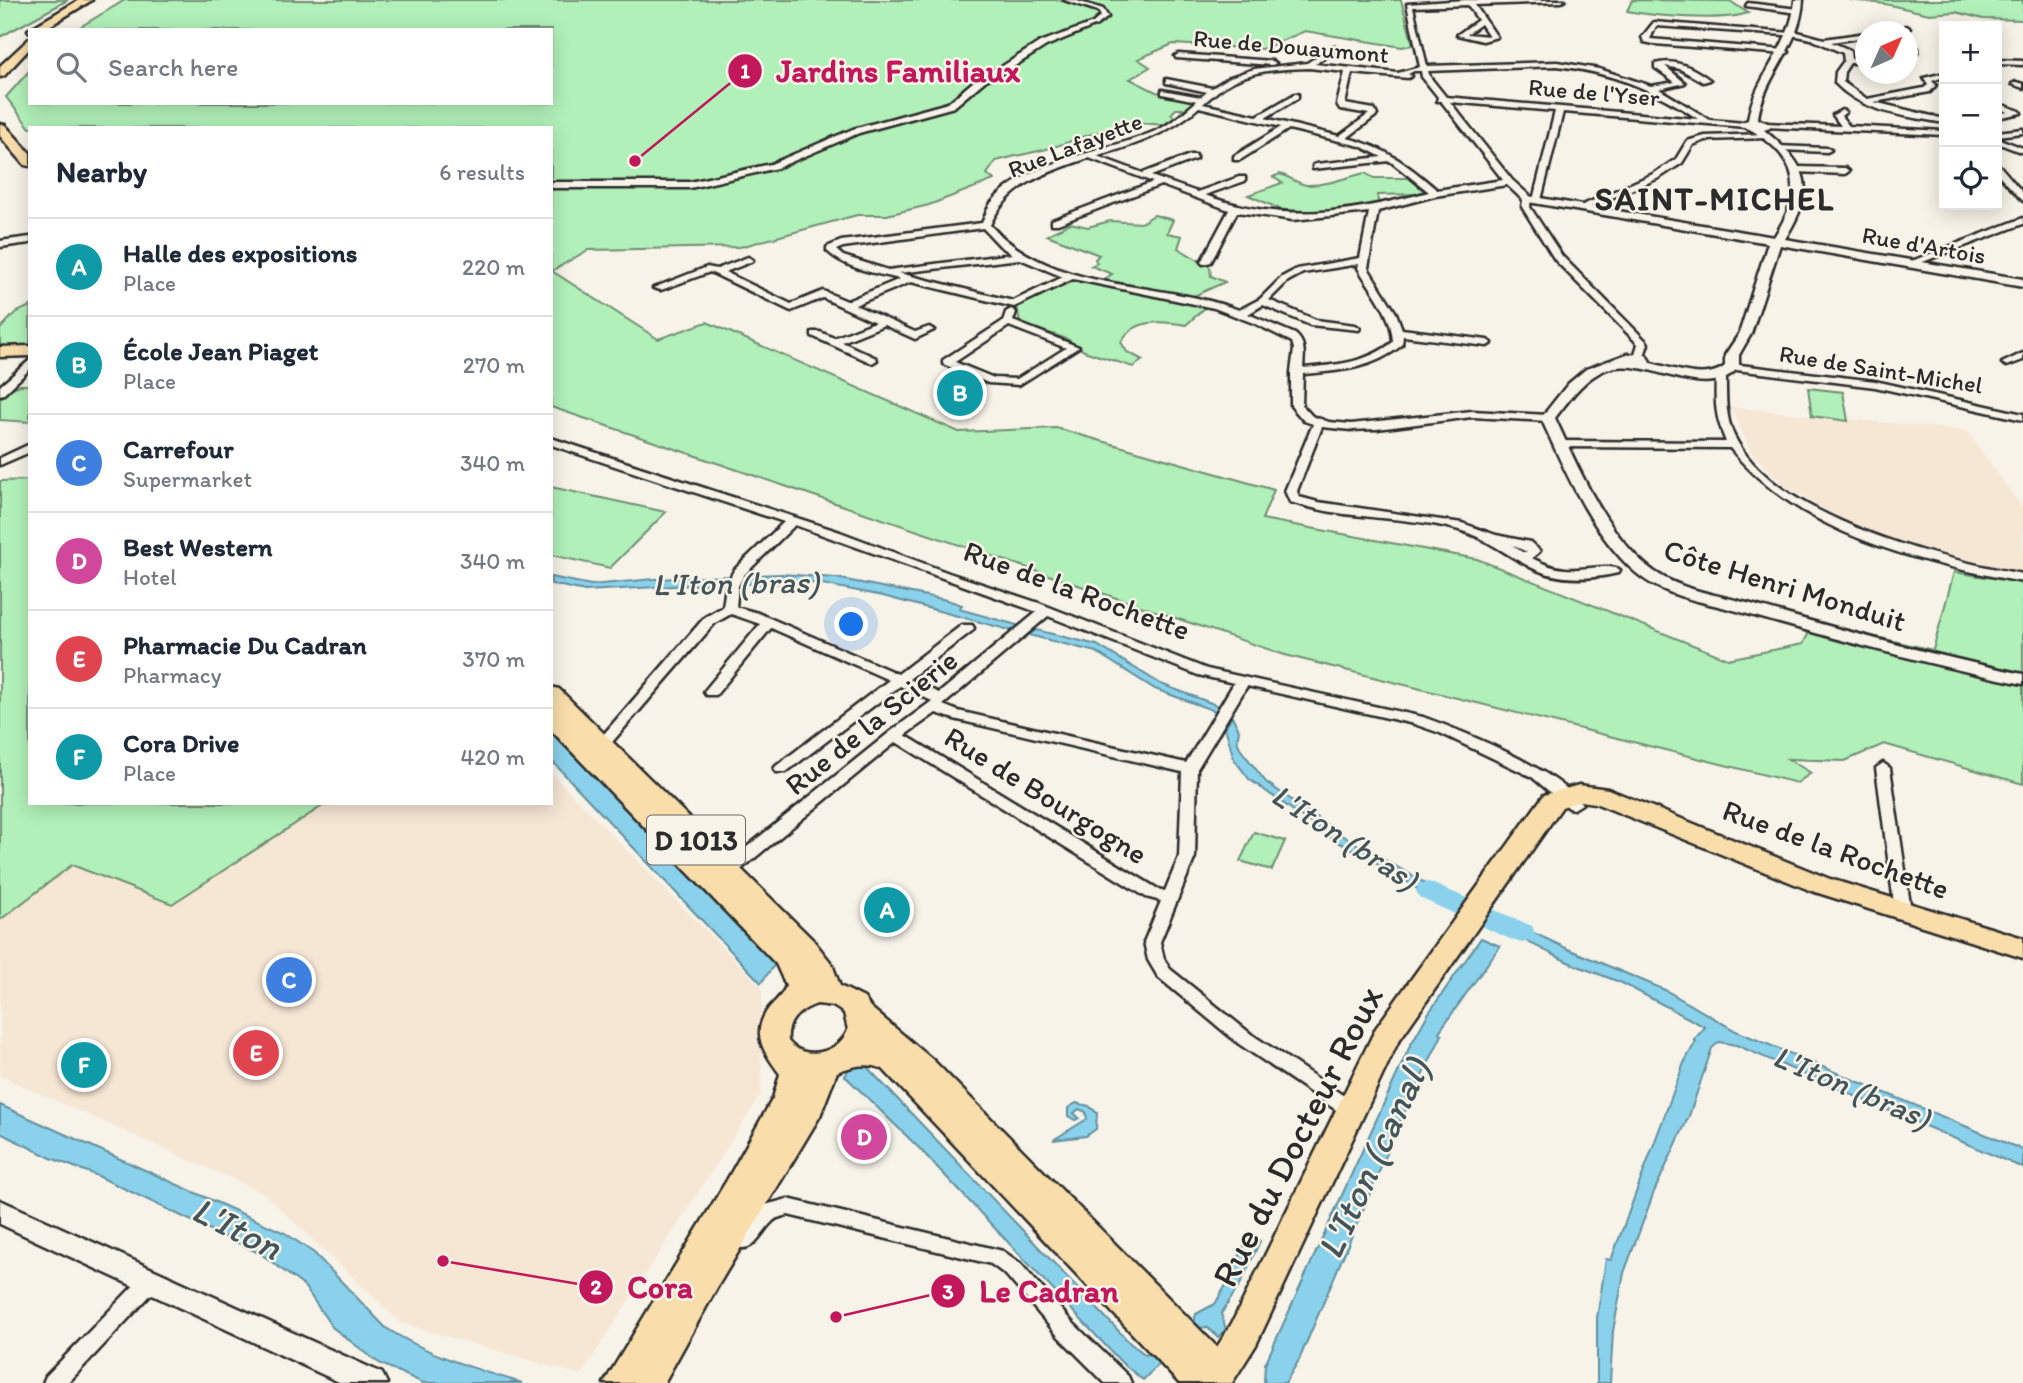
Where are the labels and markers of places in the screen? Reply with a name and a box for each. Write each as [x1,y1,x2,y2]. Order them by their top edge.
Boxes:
callout: Jardins Familiaux [727,44,1034,97]
pin: B [937,367,983,419]
pin: A [864,884,910,936]
pin: C [266,954,312,1006]
pin: E [233,1027,279,1079]
pin: F [61,1039,107,1091]
pin: D [841,1111,887,1163]
callout: Cora [578,1260,707,1313]
callout: Le Cadran [930,1265,1133,1318]

